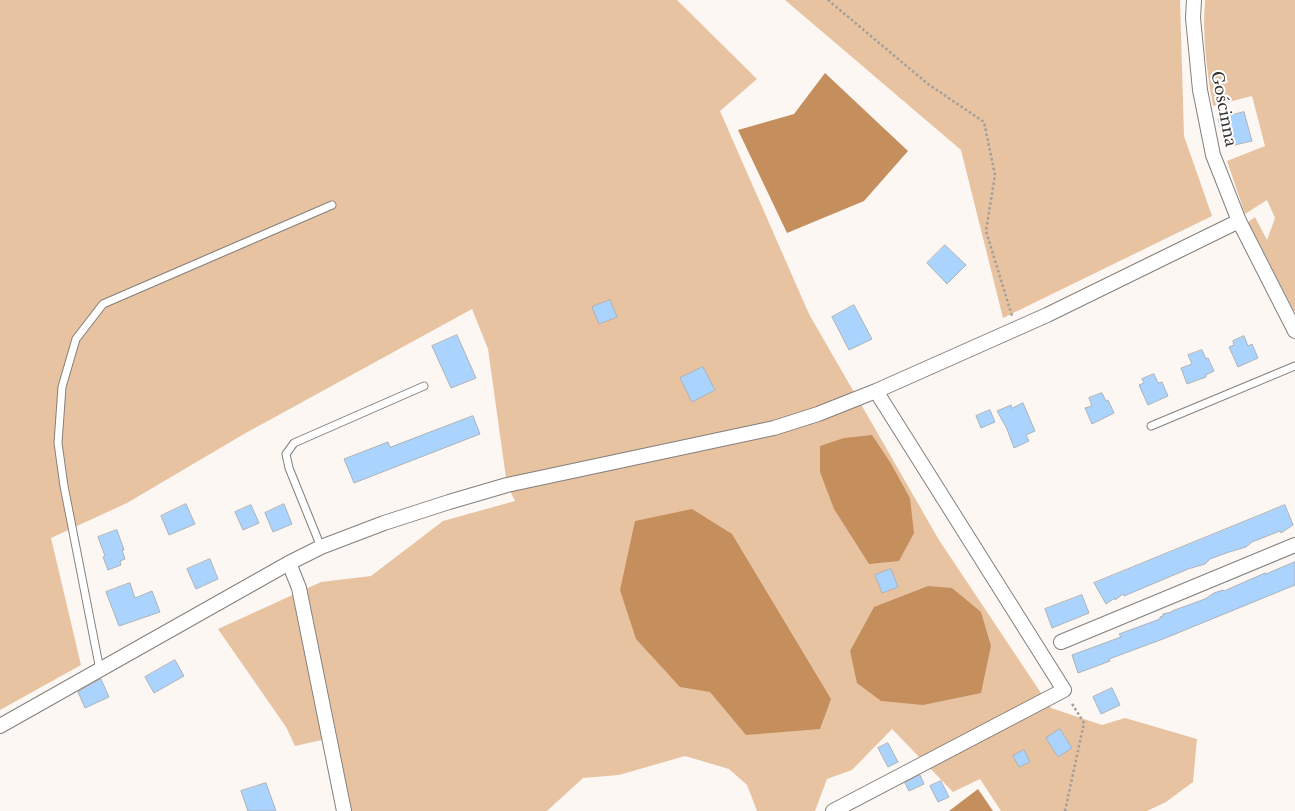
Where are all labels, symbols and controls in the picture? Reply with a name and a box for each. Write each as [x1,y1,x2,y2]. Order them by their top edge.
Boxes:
street label: Gościnna [1206,70,1240,148]

